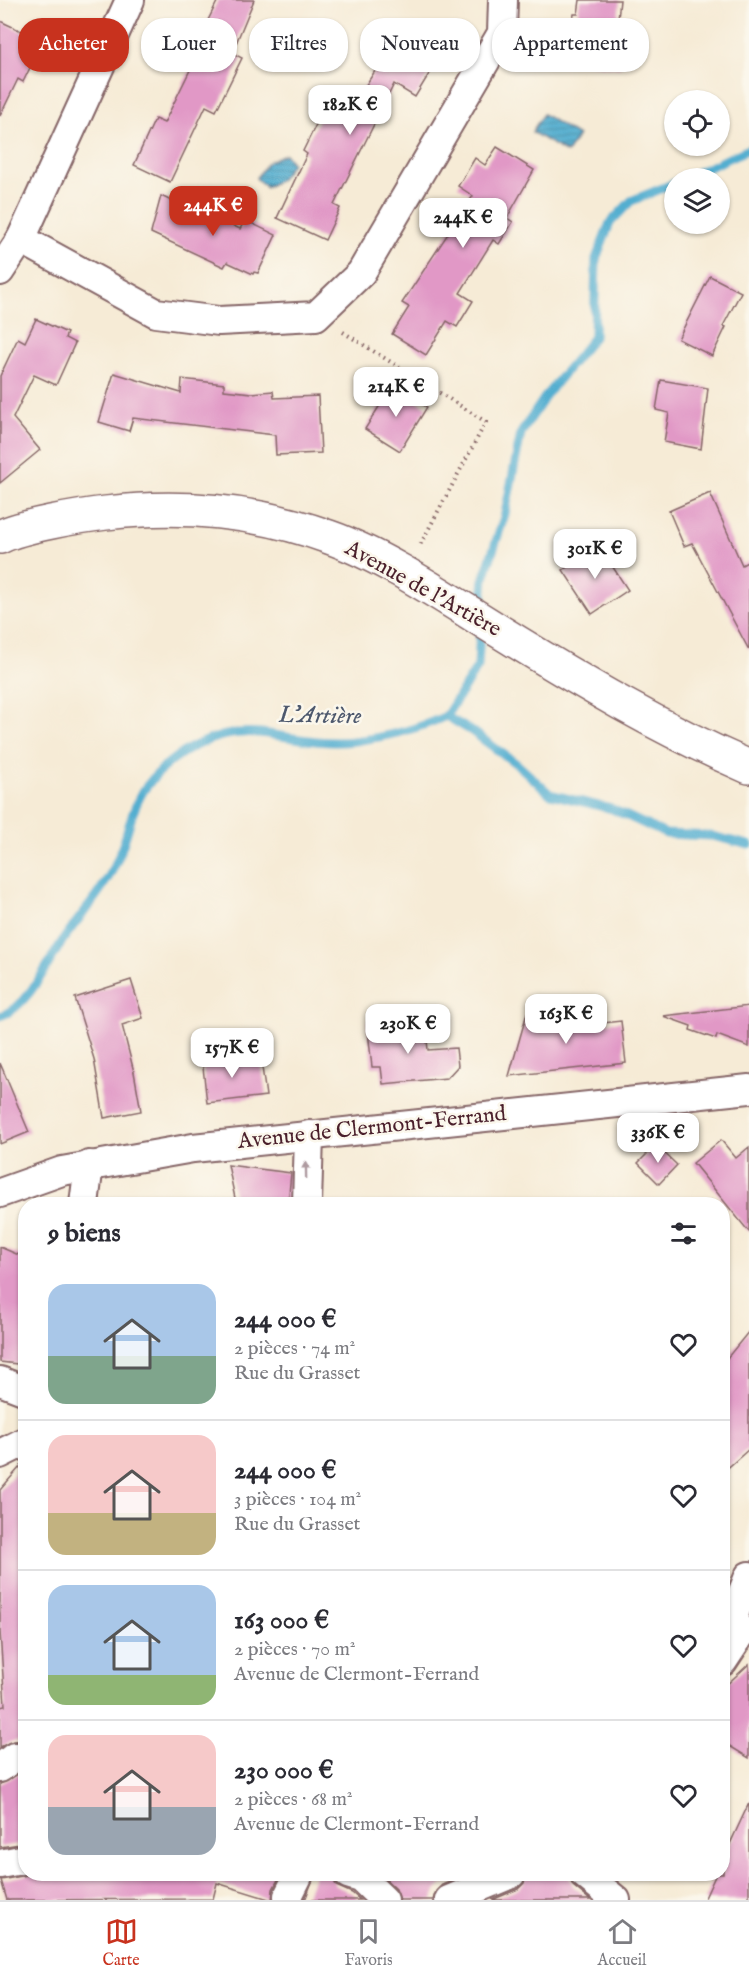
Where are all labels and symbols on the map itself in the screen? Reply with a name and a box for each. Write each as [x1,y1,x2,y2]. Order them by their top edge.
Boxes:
pin: 182K € [301,85,399,136]
pin: 244K € [164,186,262,237]
pin: 244K € [414,198,512,249]
pin: 214K € [347,367,445,418]
pin: 301K € [546,529,644,580]
street label: Avenue de l'Artière [339,534,506,644]
water label: L'Artière [277,700,362,732]
pin: 163K € [517,994,615,1045]
pin: 230K € [359,1004,457,1055]
pin: 157K € [183,1028,281,1079]
street label: Avenue de Clermont-Ferrand [235,1100,508,1156]
pin: 336K € [609,1113,707,1164]
one-way arrow [301,1160,311,1179]

